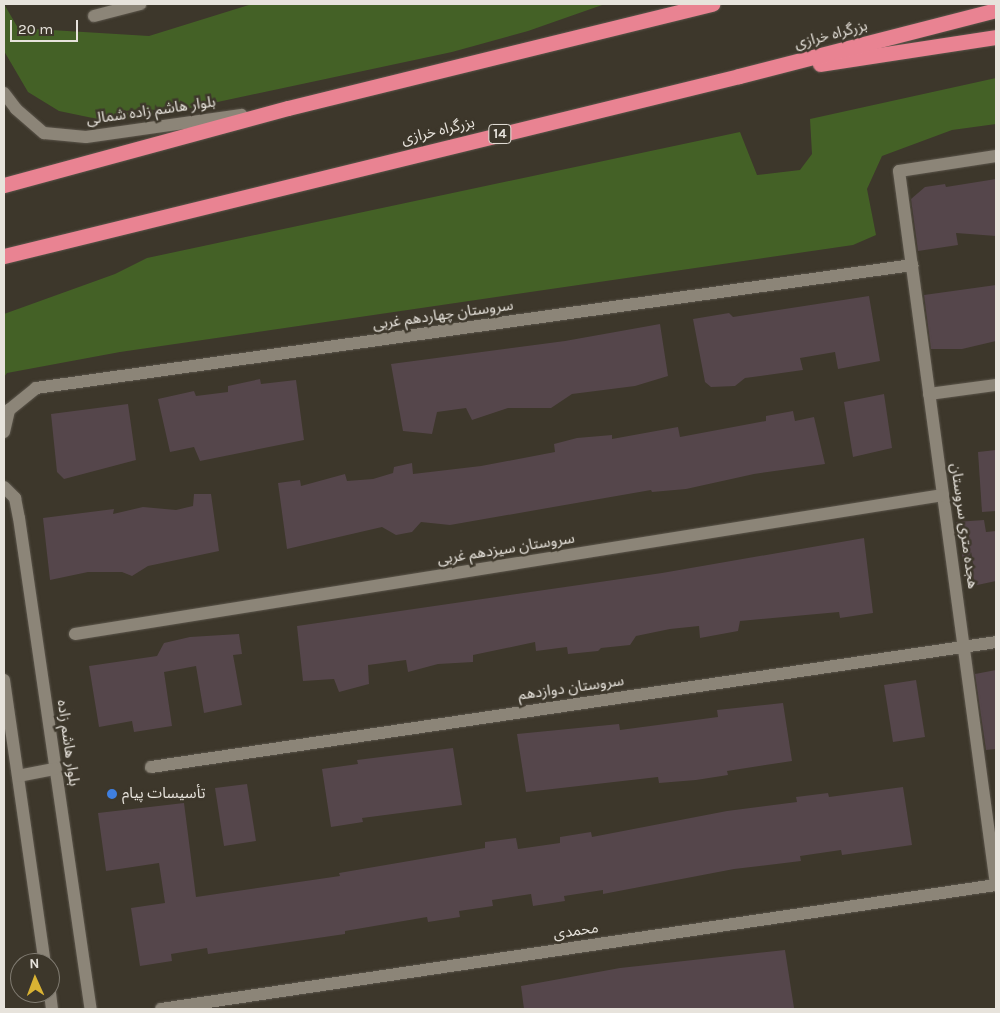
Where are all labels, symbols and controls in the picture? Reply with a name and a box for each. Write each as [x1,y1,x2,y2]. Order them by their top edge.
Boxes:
scale bar [12,10,80,42]
street label: بزرگراه خرازی [793,17,869,53]
text: 20 m [18,20,53,38]
street label: بلوار هاشم زاده شمالی [85,93,217,129]
street label: بزرگراه خرازی [400,113,476,149]
road number: 14 [488,122,512,146]
street label: سروستان چهاردهم غربی [372,296,514,334]
street label: هجده متری سروستان [946,462,982,590]
street label: سروستان سیزدهم غربی [436,529,576,569]
street label: سروستان دوازدهم [517,672,625,704]
street label: بلوار هاشم زاده [53,699,83,787]
place label: تأسیسات پیام [122,785,205,803]
marker: تأسیسات پیام [106,788,118,800]
street label: محمدی [552,919,600,943]
north arrow [10,953,60,1003]
text: N [29,955,40,972]

